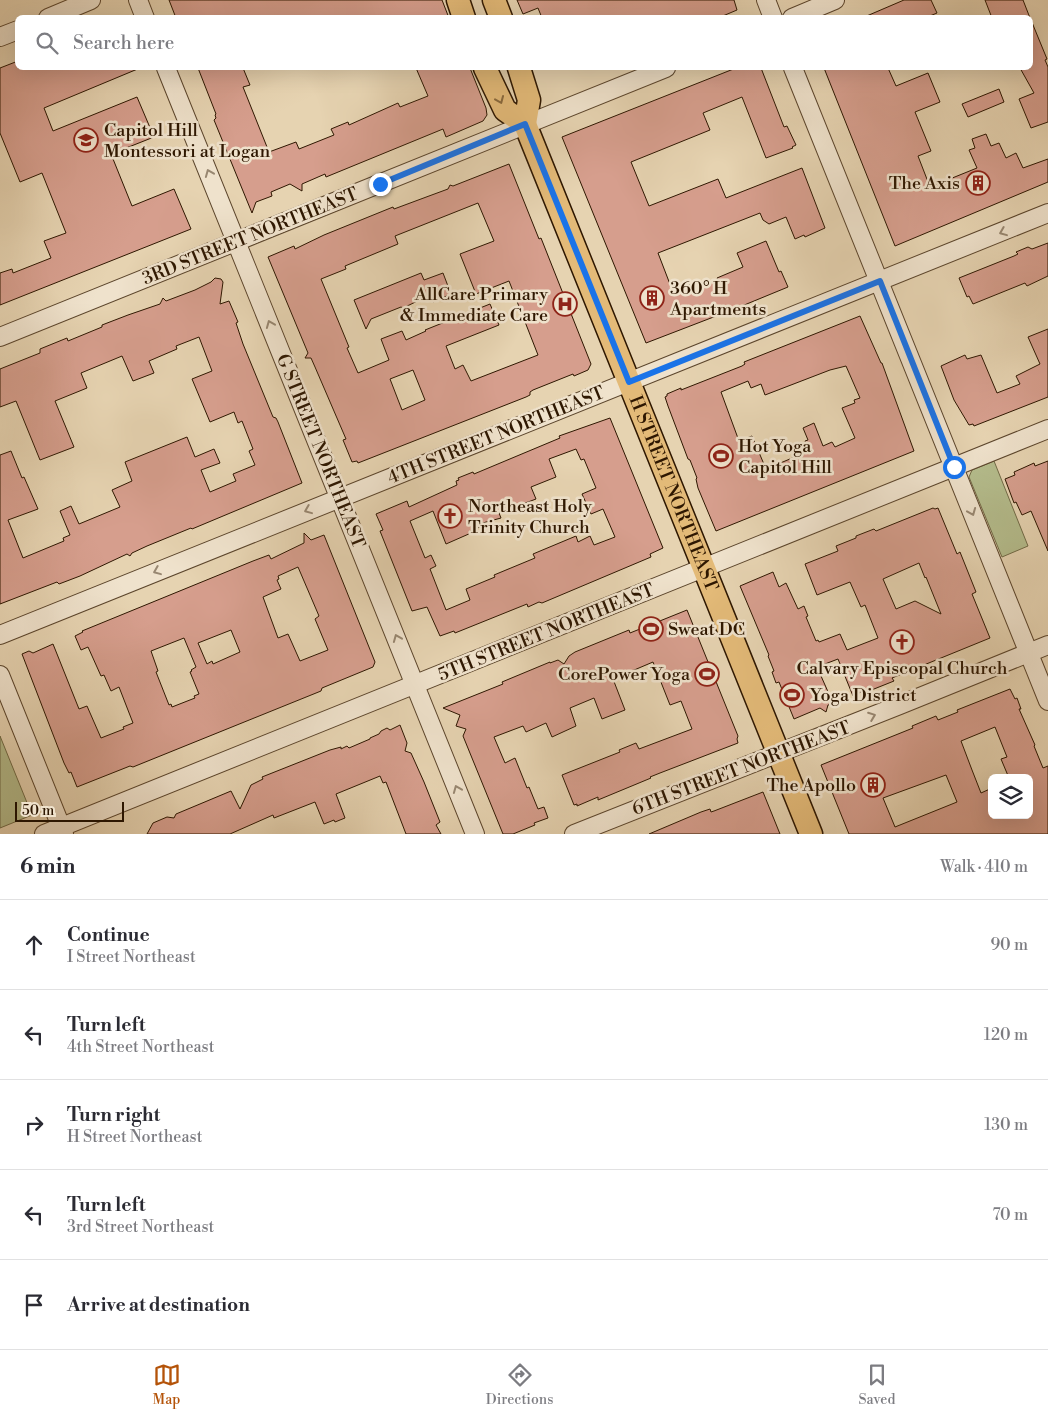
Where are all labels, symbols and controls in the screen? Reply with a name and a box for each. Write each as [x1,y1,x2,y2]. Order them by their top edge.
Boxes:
search box [15,15,1033,70]
icon: search [33,29,61,57]
text: Search here [73,31,174,55]
one-way arrow [494,95,505,104]
place label: Capitol Hill Montessori at Logan [104,119,270,163]
school or university icon: Capitol Hill Montessori at Logan [73,127,99,153]
one-way arrow [205,169,215,178]
building icon: The Axis [965,170,991,196]
place label: The Axis [889,172,960,195]
route end [369,173,392,196]
street label: 3RD STREET NORTHEAST [139,182,362,290]
one-way arrow [999,225,1008,236]
place label: 360° H Apartments [669,277,766,321]
place label: AllCare Primary & Immediate Care [400,283,548,327]
building icon: 360° H Apartments [639,285,665,311]
hospital icon: AllCare Primary & Immediate Care [552,291,578,317]
one-way arrow [265,320,276,329]
street label: G STREET NORTHEAST [271,351,370,552]
street label: 4TH STREET NORTHEAST [384,381,608,490]
street label: H STREET NORTHEAST [624,392,723,595]
place label: Hot Yoga Capitol Hill [738,435,833,479]
sports icon: Hot Yoga Capitol Hill [708,443,734,469]
route start [943,456,966,479]
place label: Northeast Holy Trinity Church [468,495,592,539]
church icon: Northeast Holy Trinity Church [437,503,463,529]
one-way arrow [304,505,312,515]
one-way arrow [965,507,976,516]
one-way arrow [153,565,162,576]
street label: 5TH STREET NORTHEAST [435,578,658,686]
sports icon: Sweat DC [638,616,664,642]
place label: Sweat DC [668,618,745,641]
church icon: Calvary Episcopal Church [889,629,915,655]
one-way arrow [392,634,403,643]
place label: Calvary Episcopal Church [797,657,1008,680]
sports icon: CorePower Yoga [694,661,720,687]
place label: CorePower Yoga [558,663,691,686]
sports icon: Yoga District [779,682,805,708]
place label: Yoga District [809,684,917,707]
one-way arrow [868,712,876,722]
street label: 6TH STREET NORTHEAST [629,716,854,821]
building icon: The Apollo [860,772,886,798]
place label: The Apollo [767,774,856,797]
map controls [988,774,1033,819]
button: layers [988,774,1033,819]
one-way arrow [453,785,464,794]
scale bar [15,799,124,822]
text: 50 m [22,802,54,820]
text: 6 min [20,854,75,880]
text: Walk · 410 m [940,857,1028,877]
text: Continue [67,923,150,947]
icon: ahead [20,931,48,959]
text: 90 m [990,935,1028,955]
text: I Street Northeast [67,947,196,967]
text: Turn left [67,1013,146,1037]
icon: left [20,1021,48,1049]
text: 120 m [984,1025,1028,1045]
text: 4th Street Northeast [67,1037,214,1057]
text: Turn right [67,1103,160,1127]
icon: right [20,1111,48,1139]
text: 130 m [984,1115,1028,1135]
text: H Street Northeast [67,1127,202,1147]
text: Turn left [67,1193,146,1217]
icon: left [20,1201,48,1229]
text: 70 m [992,1205,1028,1225]
text: 3rd Street Northeast [67,1217,214,1237]
icon: arrive [20,1291,48,1319]
text: Arrive at destination [67,1293,250,1317]
tab: Map [153,1361,181,1409]
tab: Directions [486,1361,553,1409]
tab: Saved [859,1361,895,1409]

